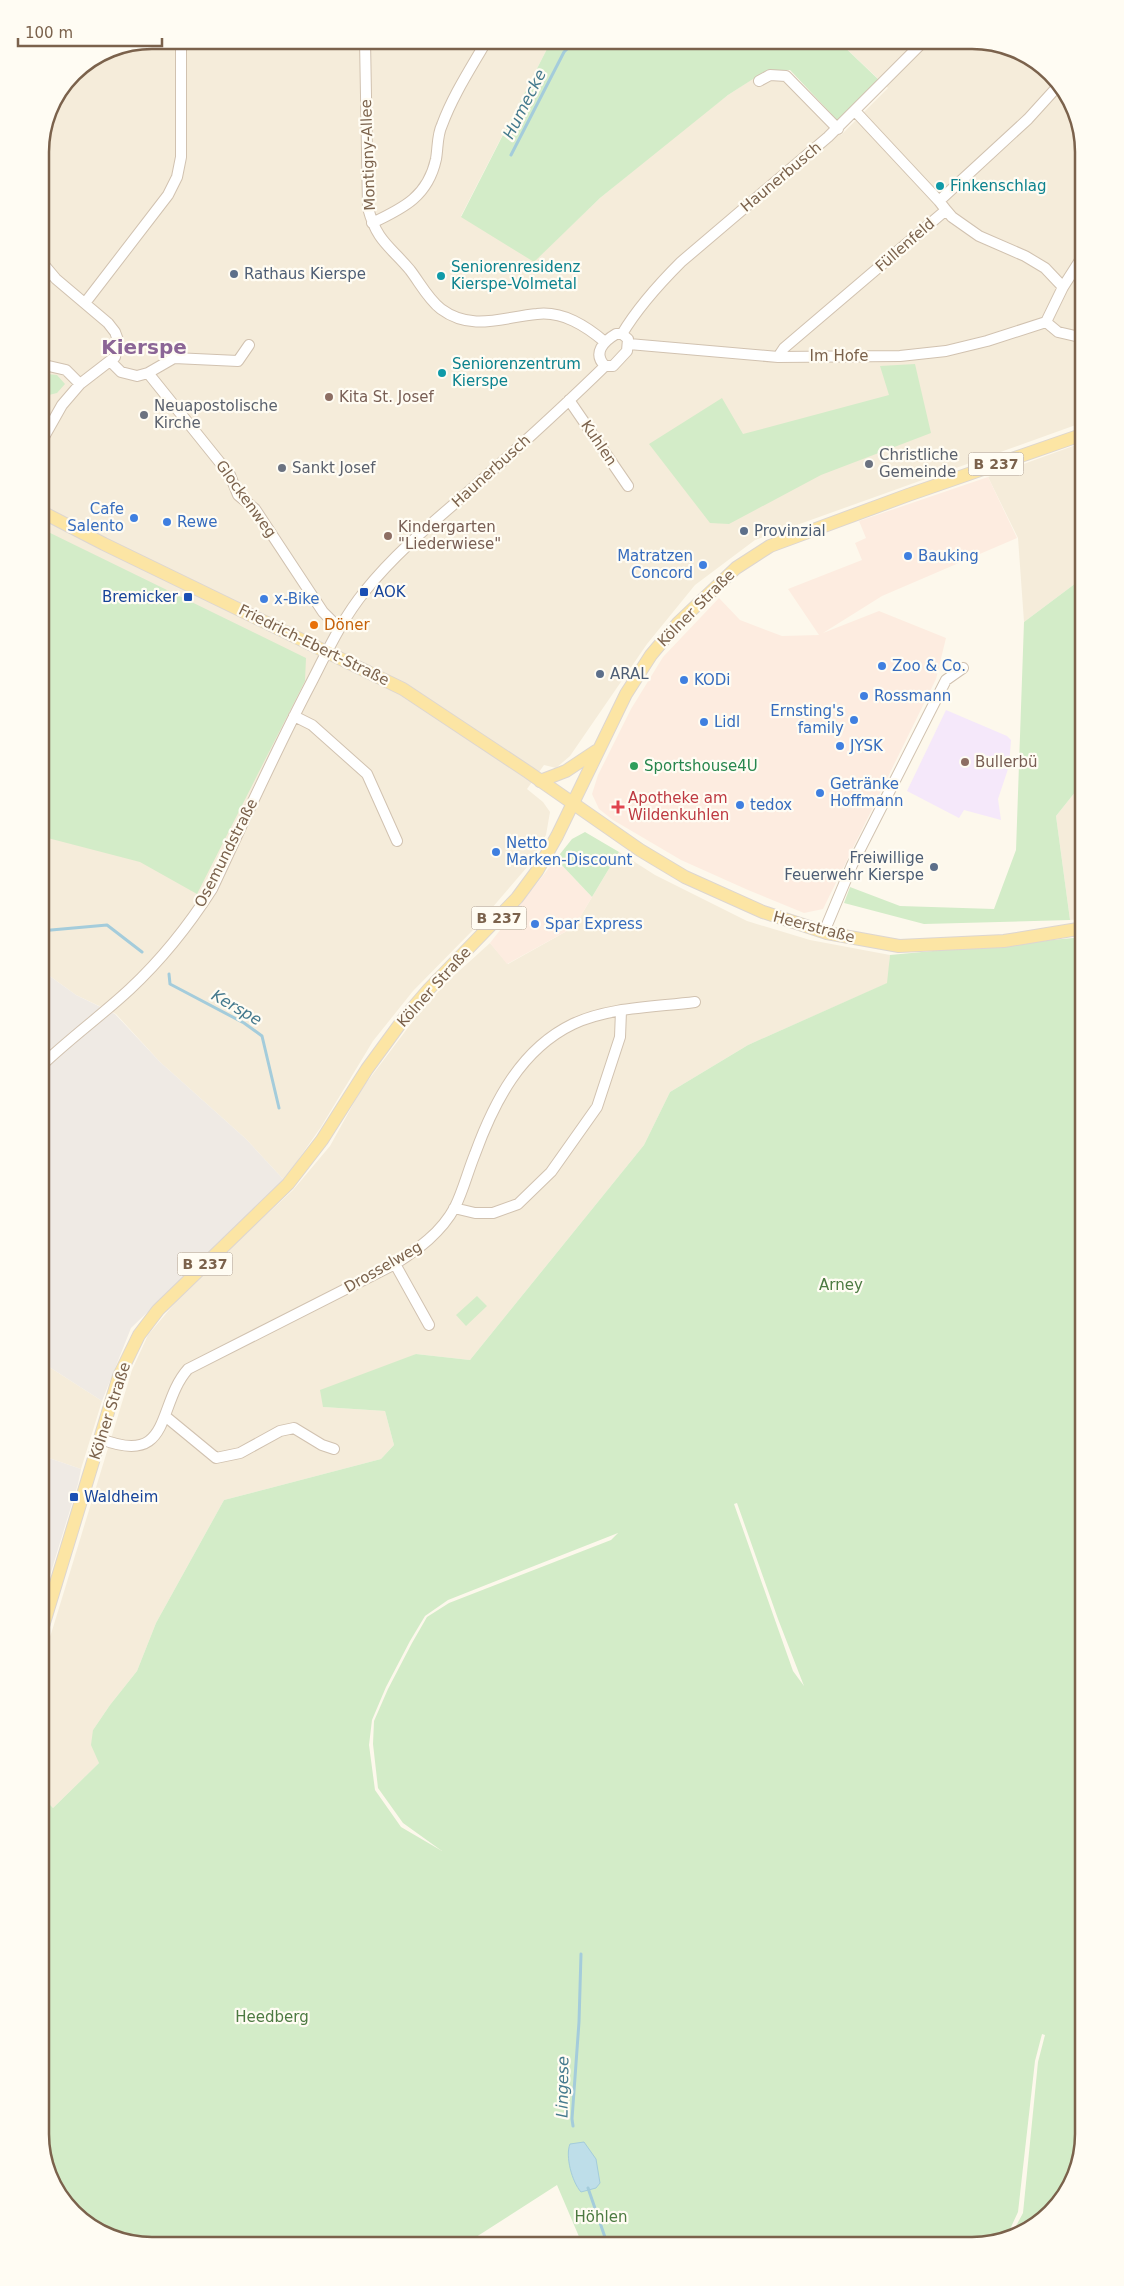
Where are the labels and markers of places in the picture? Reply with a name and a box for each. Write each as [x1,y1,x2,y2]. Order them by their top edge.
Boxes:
place label: Finkenschlag [950,177,1047,195]
marker: Finkenschlag [934,180,946,192]
place label: Seniorenresidenz Kierspe-Volmetal [451,258,580,293]
place label: Rathaus Kierspe [244,265,366,283]
marker: Rathaus Kierspe [228,268,240,280]
marker: Seniorenresidenz Kierspe-Volmetal [435,270,447,282]
place label: Seniorenzentrum Kierspe [452,355,581,390]
marker: Seniorenzentrum Kierspe [436,367,448,379]
place label: Kita St. Josef [339,388,434,406]
marker: Kita St. Josef [323,391,335,403]
place label: Neuapostolische Kirche [154,397,278,432]
marker: Neuapostolische Kirche [138,409,150,421]
place label: Christliche Gemeinde [879,446,958,481]
marker: Christliche Gemeinde [863,458,875,470]
place label: Sankt Josef [292,459,376,477]
marker: Sankt Josef [276,462,288,474]
place label: Cafe Salento [67,500,124,535]
marker: Cafe Salento [128,512,140,524]
place label: Rewe [177,513,217,531]
marker: Rewe [161,516,173,528]
place label: Kindergarten "Liederwiese" [398,518,501,553]
place label: Provinzial [754,522,826,540]
marker: Provinzial [738,525,750,537]
marker: Kindergarten "Liederwiese" [382,530,394,542]
place label: Matratzen Concord [617,547,693,582]
place label: Bauking [918,547,979,565]
marker: Bauking [902,550,914,562]
marker: Matratzen Concord [697,559,709,571]
place label: AOK [374,583,407,601]
marker: AOK [358,586,370,598]
place label: Bremicker [102,588,179,606]
place label: x-Bike [274,590,320,608]
marker: Bremicker [182,591,194,603]
marker: x-Bike [258,593,270,605]
place label: Döner [324,616,370,634]
marker: Döner [308,619,320,631]
place label: Zoo & Co. [892,657,966,675]
marker: Zoo & Co. [876,660,888,672]
place label: ARAL [610,665,649,683]
marker: ARAL [594,668,606,680]
place label: KODi [694,671,731,689]
marker: KODi [678,674,690,686]
place label: Rossmann [874,687,951,705]
marker: Rossmann [858,690,870,702]
place label: Ernsting's family [770,702,844,737]
place label: Lidl [714,713,740,731]
marker: Ernsting's family [848,714,860,726]
marker: Lidl [698,716,710,728]
place label: JYSK [849,737,884,755]
marker: JYSK [834,740,846,752]
place label: Bullerbü [975,753,1038,771]
marker: Bullerbü [959,756,971,768]
place label: Sportshouse4U [644,757,758,775]
marker: Sportshouse4U [628,760,640,772]
place label: Getränke Hoffmann [830,775,904,810]
marker: Getränke Hoffmann [814,787,826,799]
place label: Apotheke am Wildenkuhlen [628,789,729,824]
place label: tedox [750,796,792,814]
marker: tedox [734,799,746,811]
marker: Apotheke am Wildenkuhlen [612,801,624,813]
place label: Netto Marken-Discount [506,834,633,869]
marker: Netto Marken-Discount [490,846,502,858]
place label: Freiwillige Feuerwehr Kierspe [784,849,924,884]
marker: Freiwillige Feuerwehr Kierspe [928,861,940,873]
place label: Spar Express [545,915,643,933]
marker: Spar Express [529,918,541,930]
place label: Waldheim [84,1488,158,1506]
marker: Waldheim [68,1491,80,1503]

